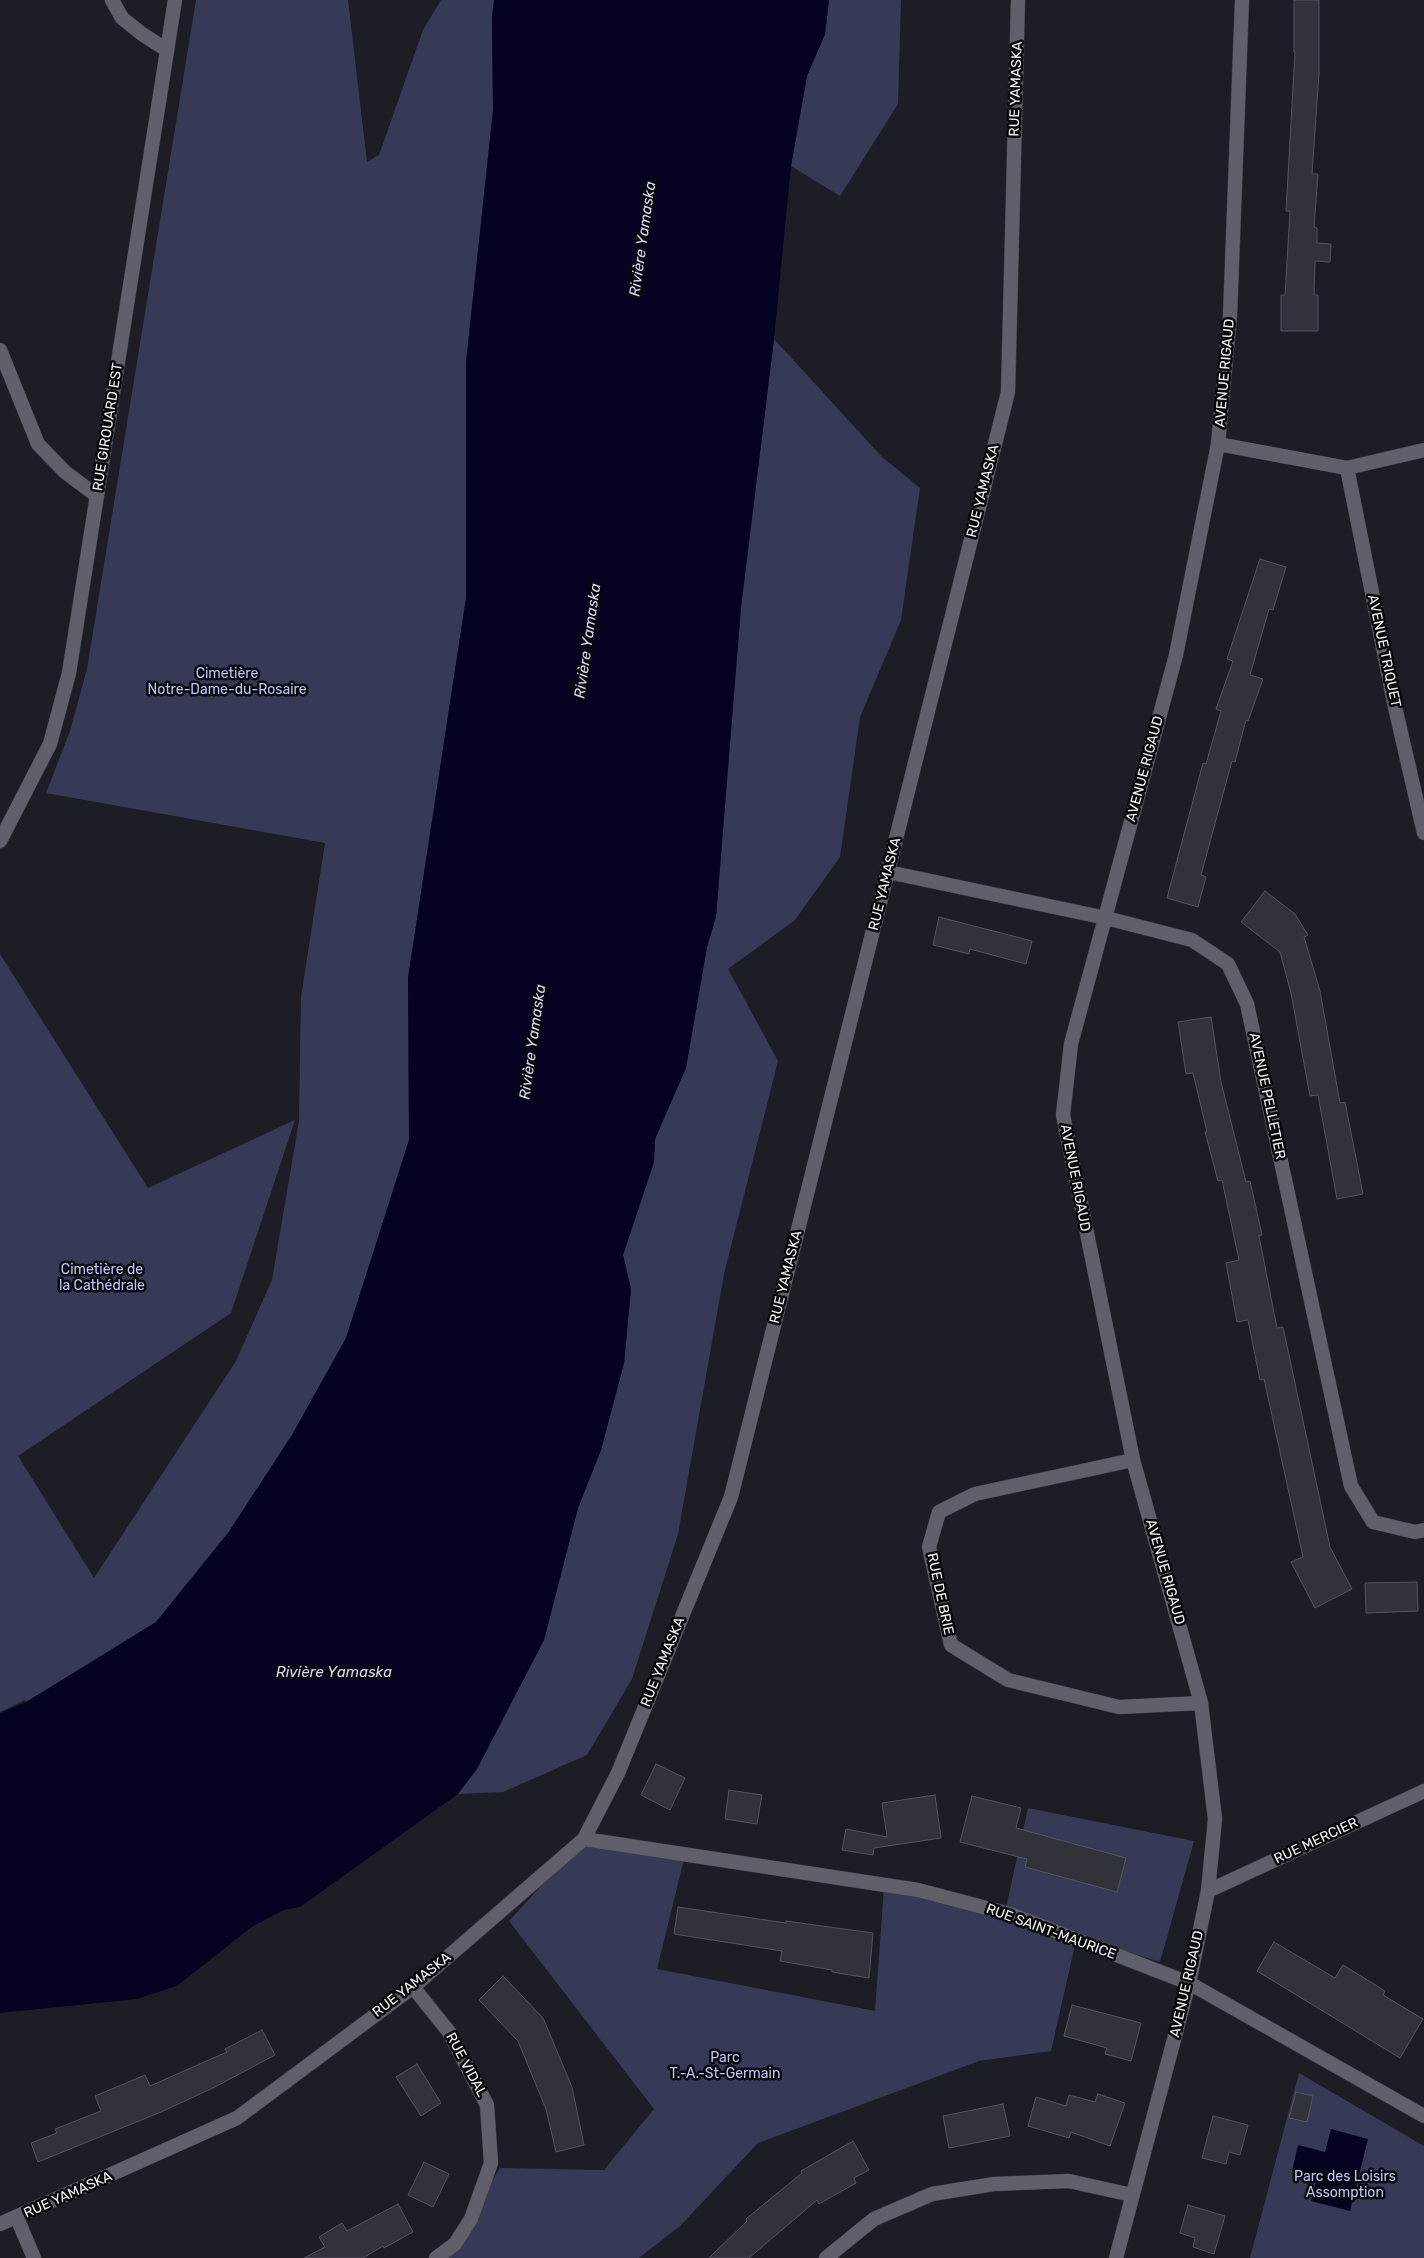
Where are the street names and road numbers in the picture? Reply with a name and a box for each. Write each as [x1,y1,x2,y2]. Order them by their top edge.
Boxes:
street label: RUE YAMASKA [1006,41,1026,137]
street label: AVENUE RIGAUD [1212,318,1238,428]
street label: RUE GIROUARD EST [90,362,126,492]
street label: RUE YAMASKA [963,443,1003,539]
street label: AVENUE TRIQUET [1364,593,1404,709]
street label: AVENUE RIGAUD [1123,714,1167,824]
street label: RUE YAMASKA [865,836,905,932]
street label: AVENUE PELLETIER [1245,1031,1289,1161]
street label: AVENUE RIGAUD [1056,1123,1094,1233]
street label: RUE YAMASKA [766,1229,806,1325]
street label: AVENUE RIGAUD [1142,1517,1188,1627]
street label: RUE DE BRIE [923,1552,957,1636]
street label: RUE YAMASKA [637,1615,689,1709]
street label: RUE MERCIER [1271,1814,1361,1868]
street label: RUE SAINT-MAURICE [984,1901,1118,1963]
street label: AVENUE RIGAUD [1167,1929,1207,2039]
street label: RUE YAMASKA [369,1949,455,2021]
street label: RUE VIDAL [442,2030,490,2100]
street label: RUE YAMASKA [21,2168,115,2222]

